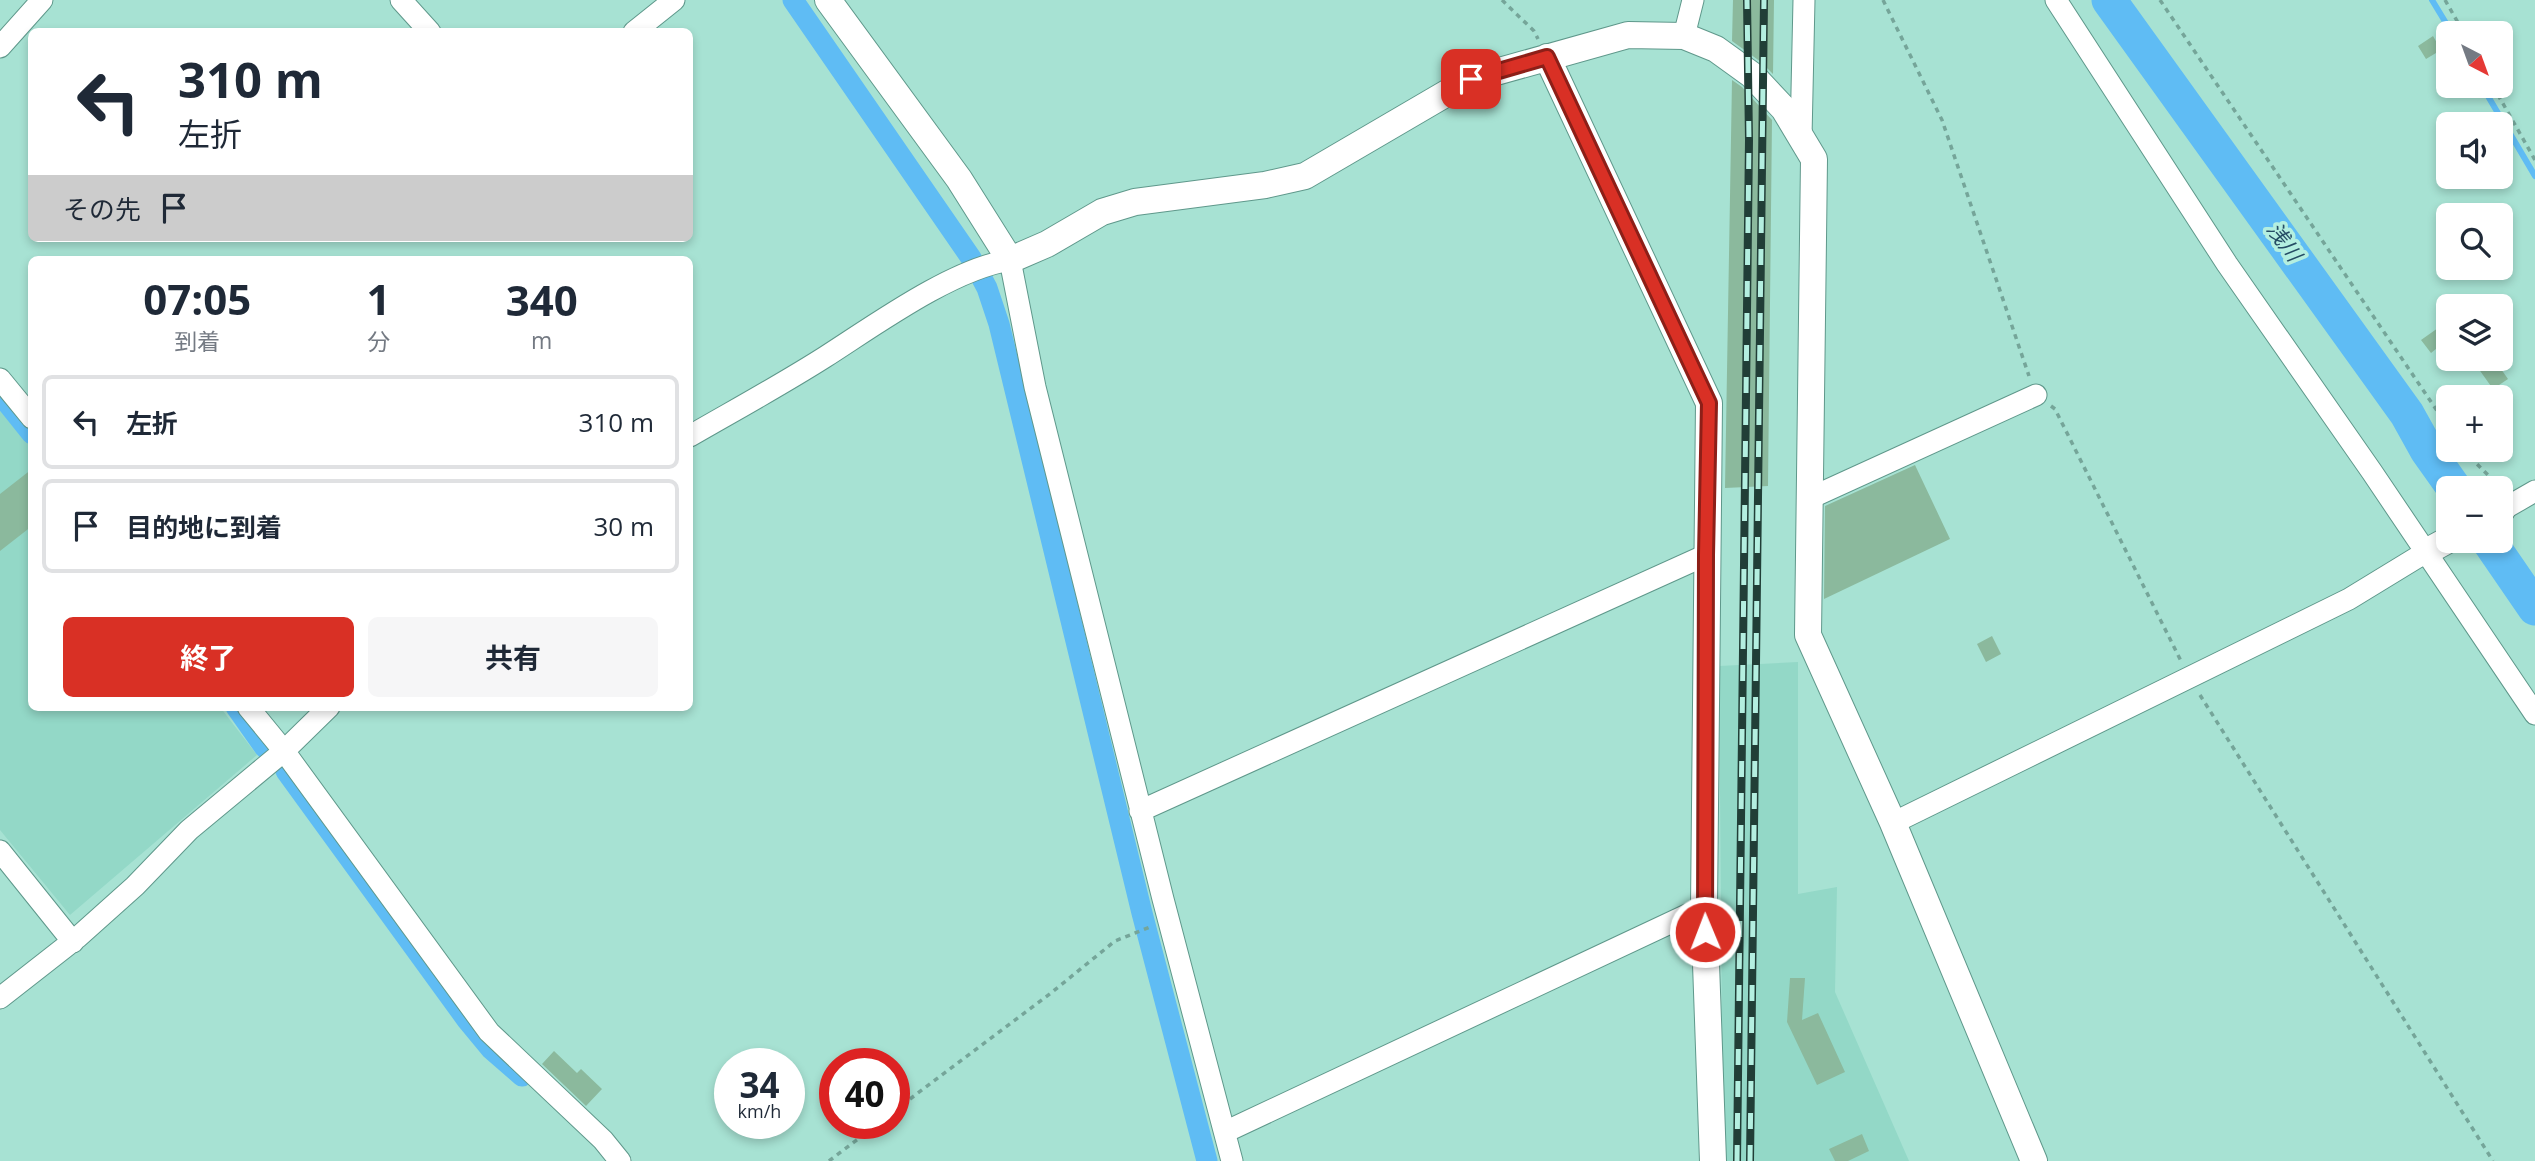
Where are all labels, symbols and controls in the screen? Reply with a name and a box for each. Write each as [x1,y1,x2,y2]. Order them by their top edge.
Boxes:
north arrow [2436,21,2513,98]
map controls [2436,21,2513,553]
text: 310 m [178,46,323,112]
pin [1441,49,1501,109]
icon: left [63,56,154,147]
icon: arrive [1452,60,1490,98]
text: 左折 [178,112,242,155]
button: sound [2436,112,2513,189]
icon: arrive [155,189,193,227]
text: その先 [63,191,141,227]
button: search [2436,203,2513,280]
water label: 浅川 [2261,216,2310,268]
text: 07:05 [143,270,251,327]
text: 1 [366,270,391,327]
text: 340 [506,271,578,328]
button: layers [2436,294,2513,371]
text: m [531,324,552,356]
text: 到着 [174,325,220,357]
text: 分 [367,325,390,357]
button: + [2436,385,2513,462]
icon: left [67,403,105,441]
text: 310 m [579,404,654,440]
text: 左折 [126,405,178,441]
button: − [2436,476,2513,553]
icon: arrive [67,507,105,545]
text: 30 m [593,508,654,544]
text: 目的地に到着 [126,509,282,545]
button: 終了 [63,617,354,697]
button: 共有 [368,617,658,697]
position arrow [1668,895,1742,969]
speed limit sign: 40 [819,1048,910,1139]
text: 34 [739,1061,780,1108]
text: km/h [738,1099,781,1123]

